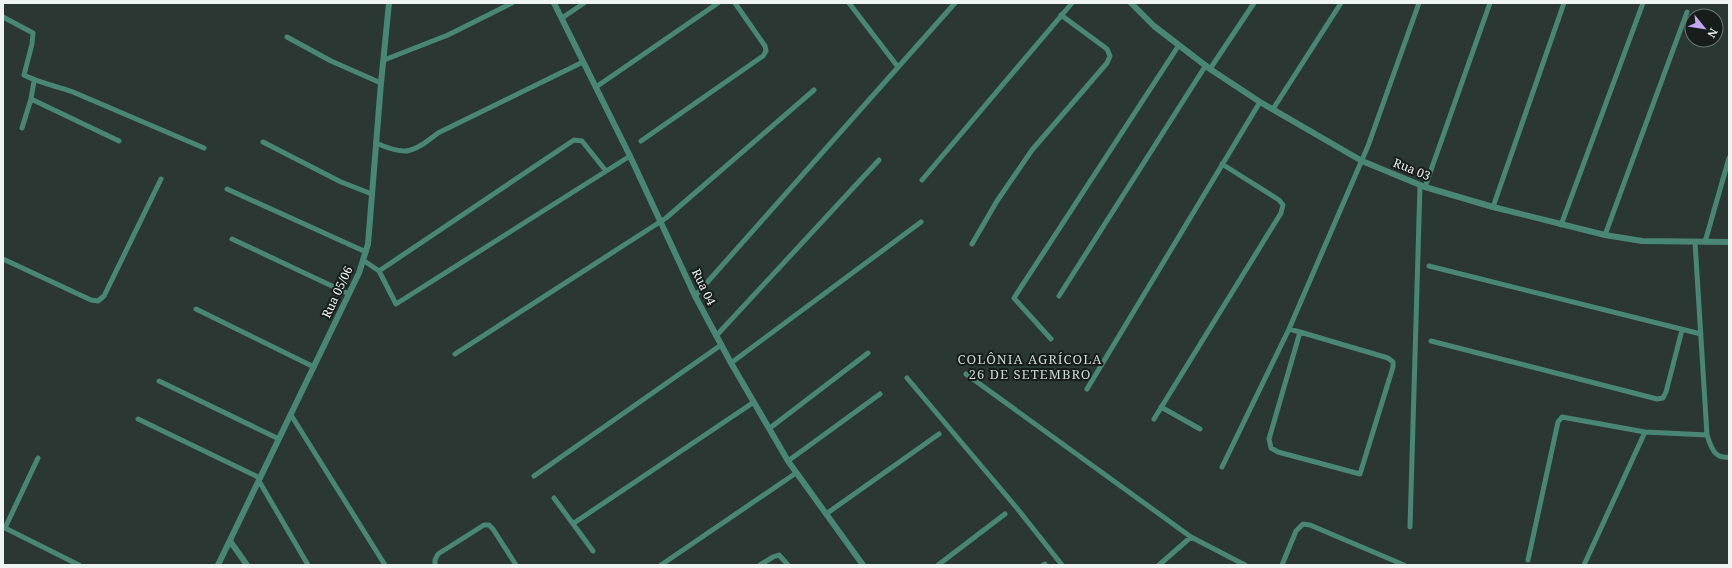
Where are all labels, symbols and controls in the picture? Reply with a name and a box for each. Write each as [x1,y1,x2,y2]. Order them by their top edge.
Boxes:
north arrow [1684,8,1724,48]
text: N [1704,26,1722,41]
street label: Rua 03 [1391,154,1433,184]
street label: Rua 05/06 [318,263,357,321]
street label: Rua 04 [688,266,720,308]
district label: COLÔNIA AGRÍCOLA 26 DE SETEMBRO [958,350,1103,383]

